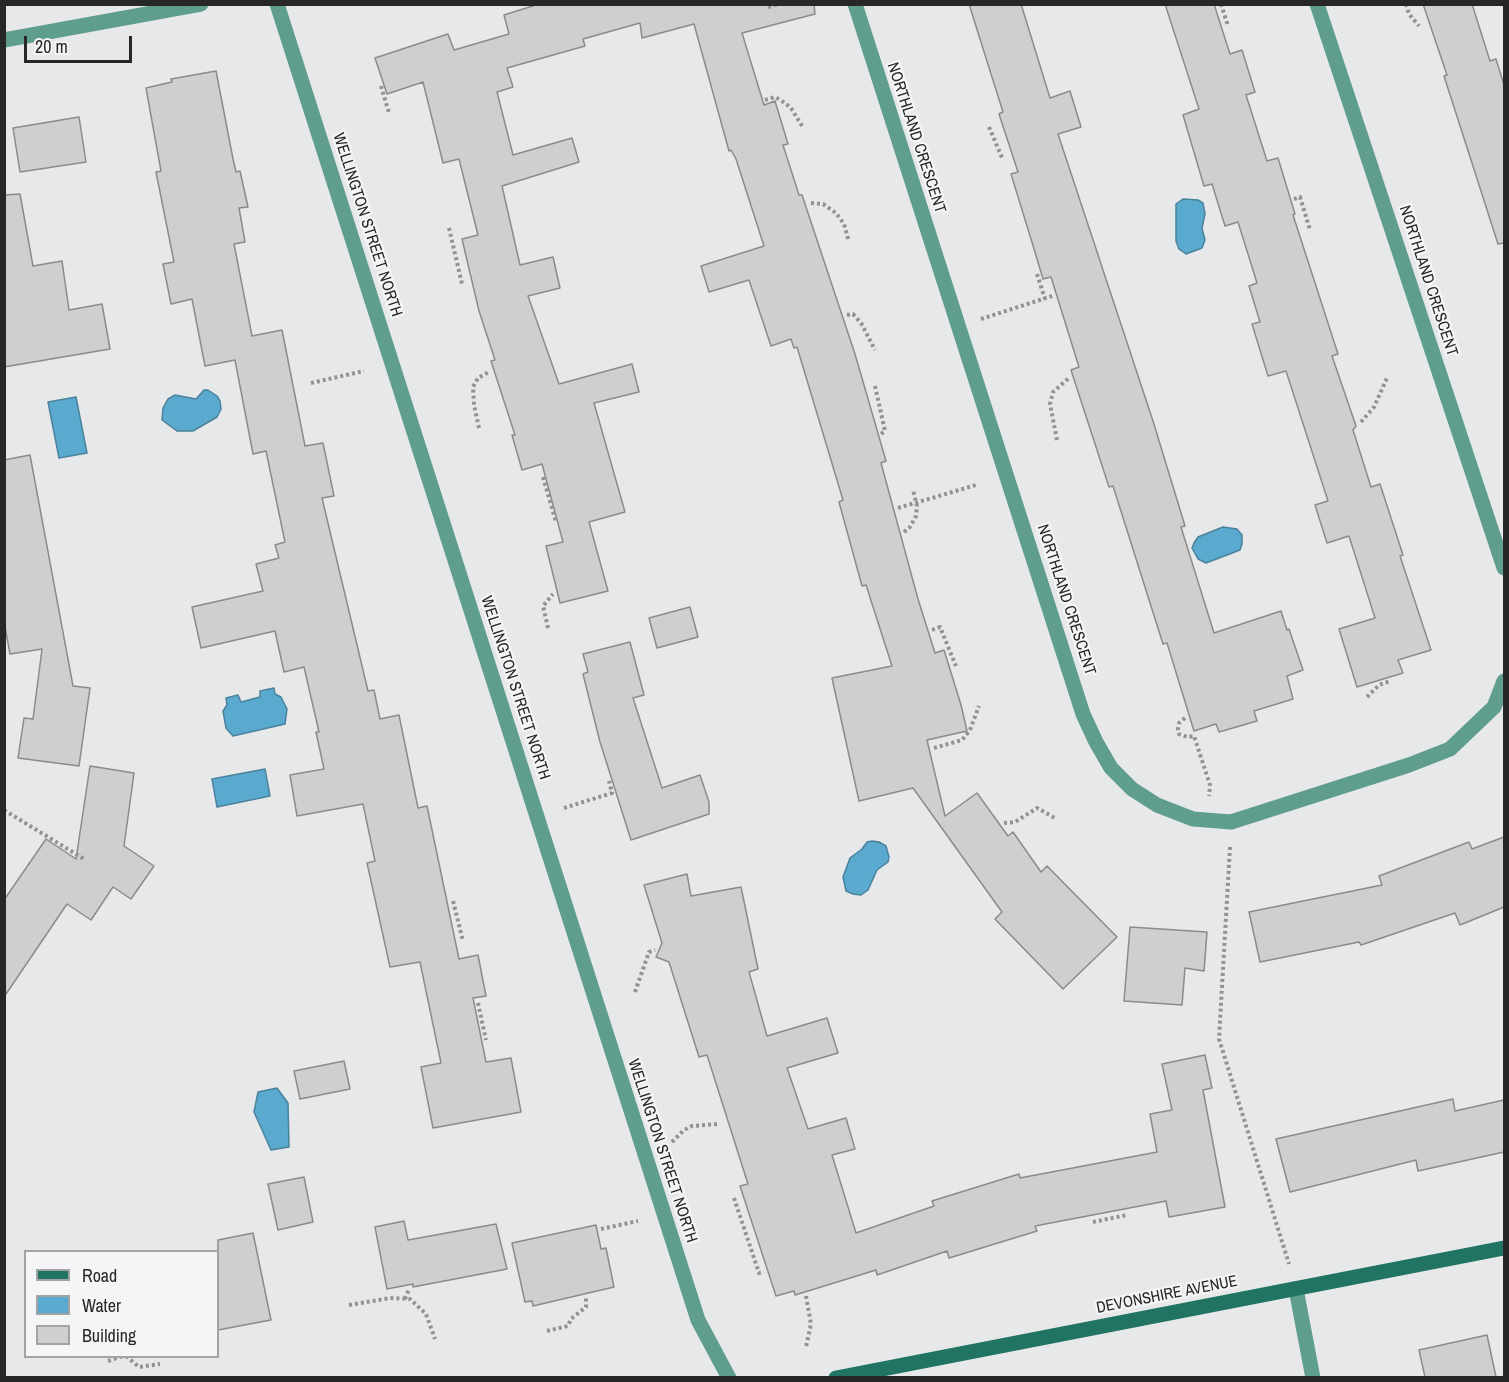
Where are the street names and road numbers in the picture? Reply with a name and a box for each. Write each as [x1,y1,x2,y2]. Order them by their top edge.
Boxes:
street label: NORTHLAND CRESCENT [883,60,949,216]
street label: WELLINGTON STREET NORTH [328,131,406,319]
street label: NORTHLAND CRESCENT [1395,203,1461,359]
street label: NORTHLAND CRESCENT [1033,522,1099,678]
street label: WELLINGTON STREET NORTH [476,594,554,782]
street label: WELLINGTON STREET NORTH [623,1057,701,1245]
street label: DEVONSHIRE AVENUE [1095,1272,1239,1318]

